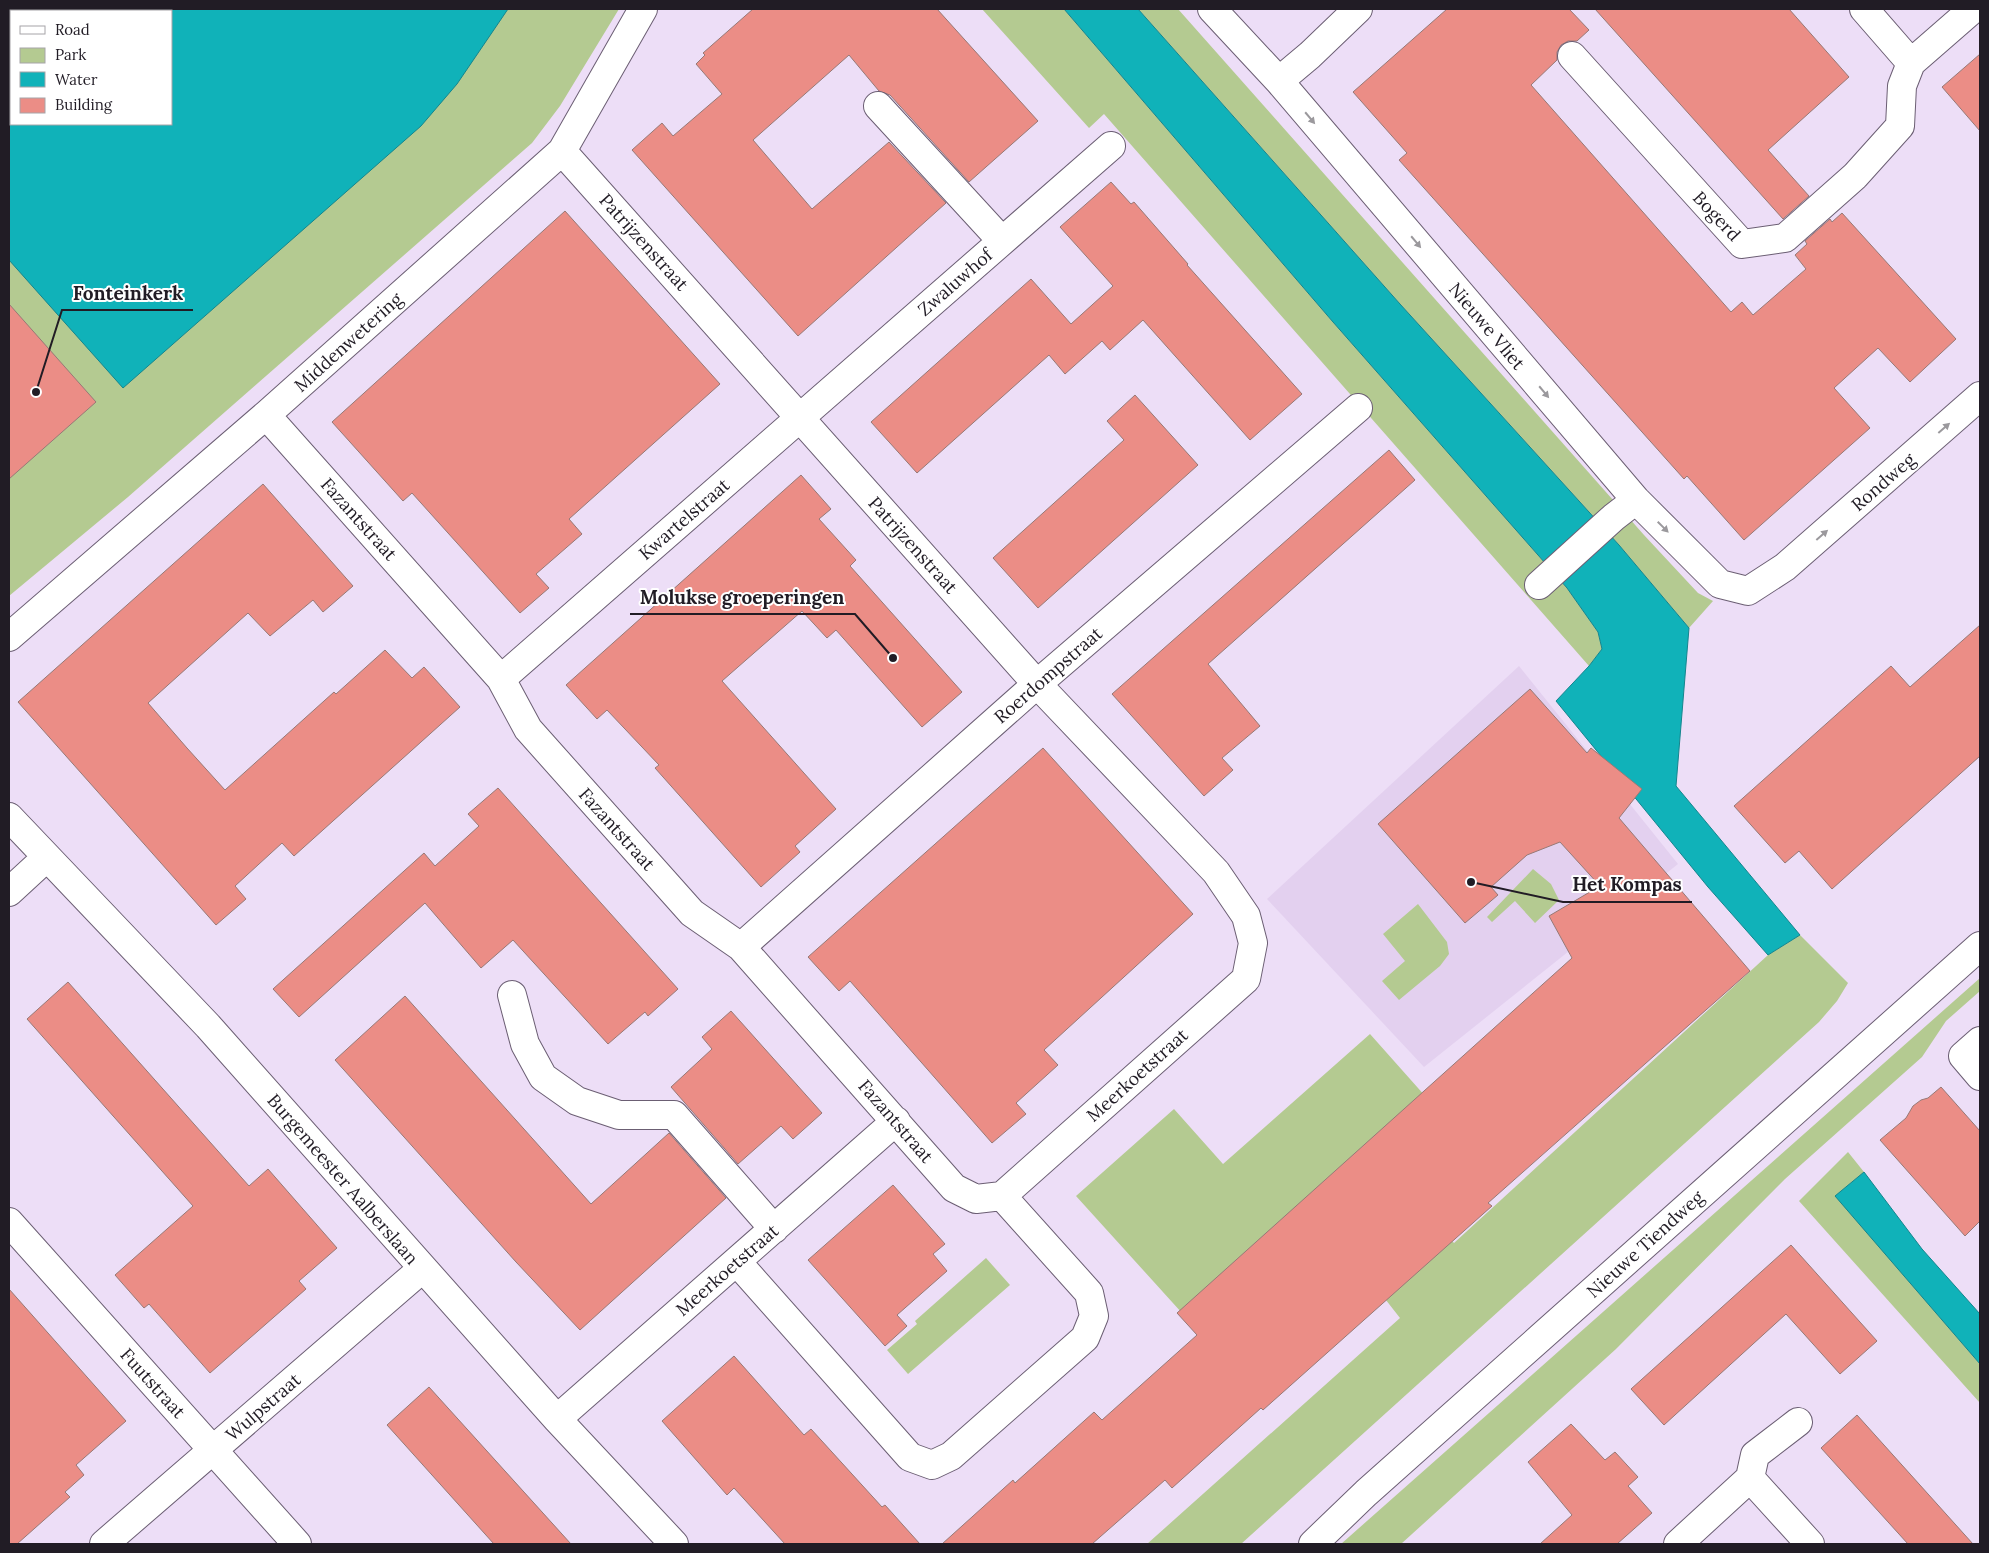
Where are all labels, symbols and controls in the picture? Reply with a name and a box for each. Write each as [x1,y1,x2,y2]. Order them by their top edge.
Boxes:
legend [10,10,172,125]
text: Road [55,20,90,39]
text: Park [55,45,86,64]
text: Water [55,70,98,89]
text: Building [55,95,113,114]
one-way arrow [1305,111,1316,124]
street label: Bogerd [1688,186,1746,246]
street label: Patrijzenstraat [594,189,694,295]
one-way arrow [1410,235,1421,248]
street label: Zwaluwhof [913,242,999,321]
callout: Fonteinkerk [62,276,193,310]
street label: Nieuwe Vliet [1444,278,1530,374]
text: Fonteinkerk [73,281,183,305]
street label: Middenwetering [289,287,408,397]
one-way arrow [1538,385,1549,398]
one-way arrow [1938,423,1950,434]
street label: Rondweg [1846,447,1920,516]
street label: Fazantstraat [316,473,402,565]
street label: Kwartelstraat [634,473,734,565]
street label: Patrijzenstraat [863,492,963,598]
one-way arrow [1656,521,1668,533]
one-way arrow [1815,529,1828,540]
callout: Molukse groeperingen [630,580,855,614]
text: Molukse groeperingen [640,585,844,609]
street label: Roerdompstraat [989,622,1107,728]
street label: Fazantstraat [574,783,660,875]
callout: Het Kompas [1563,868,1692,902]
text: Het Kompas [1572,872,1682,896]
street label: Meerkoetstraat [1082,1023,1193,1127]
street label: Fazantstraat [854,1075,938,1167]
street label: Burgemeester Aalberslaan [263,1089,424,1269]
street label: Nieuwe Tiendweg [1582,1185,1709,1303]
street label: Meerkoetstraat [671,1219,783,1321]
street label: Fuutstraat [116,1343,190,1423]
street label: Wulpstraat [221,1368,305,1446]

